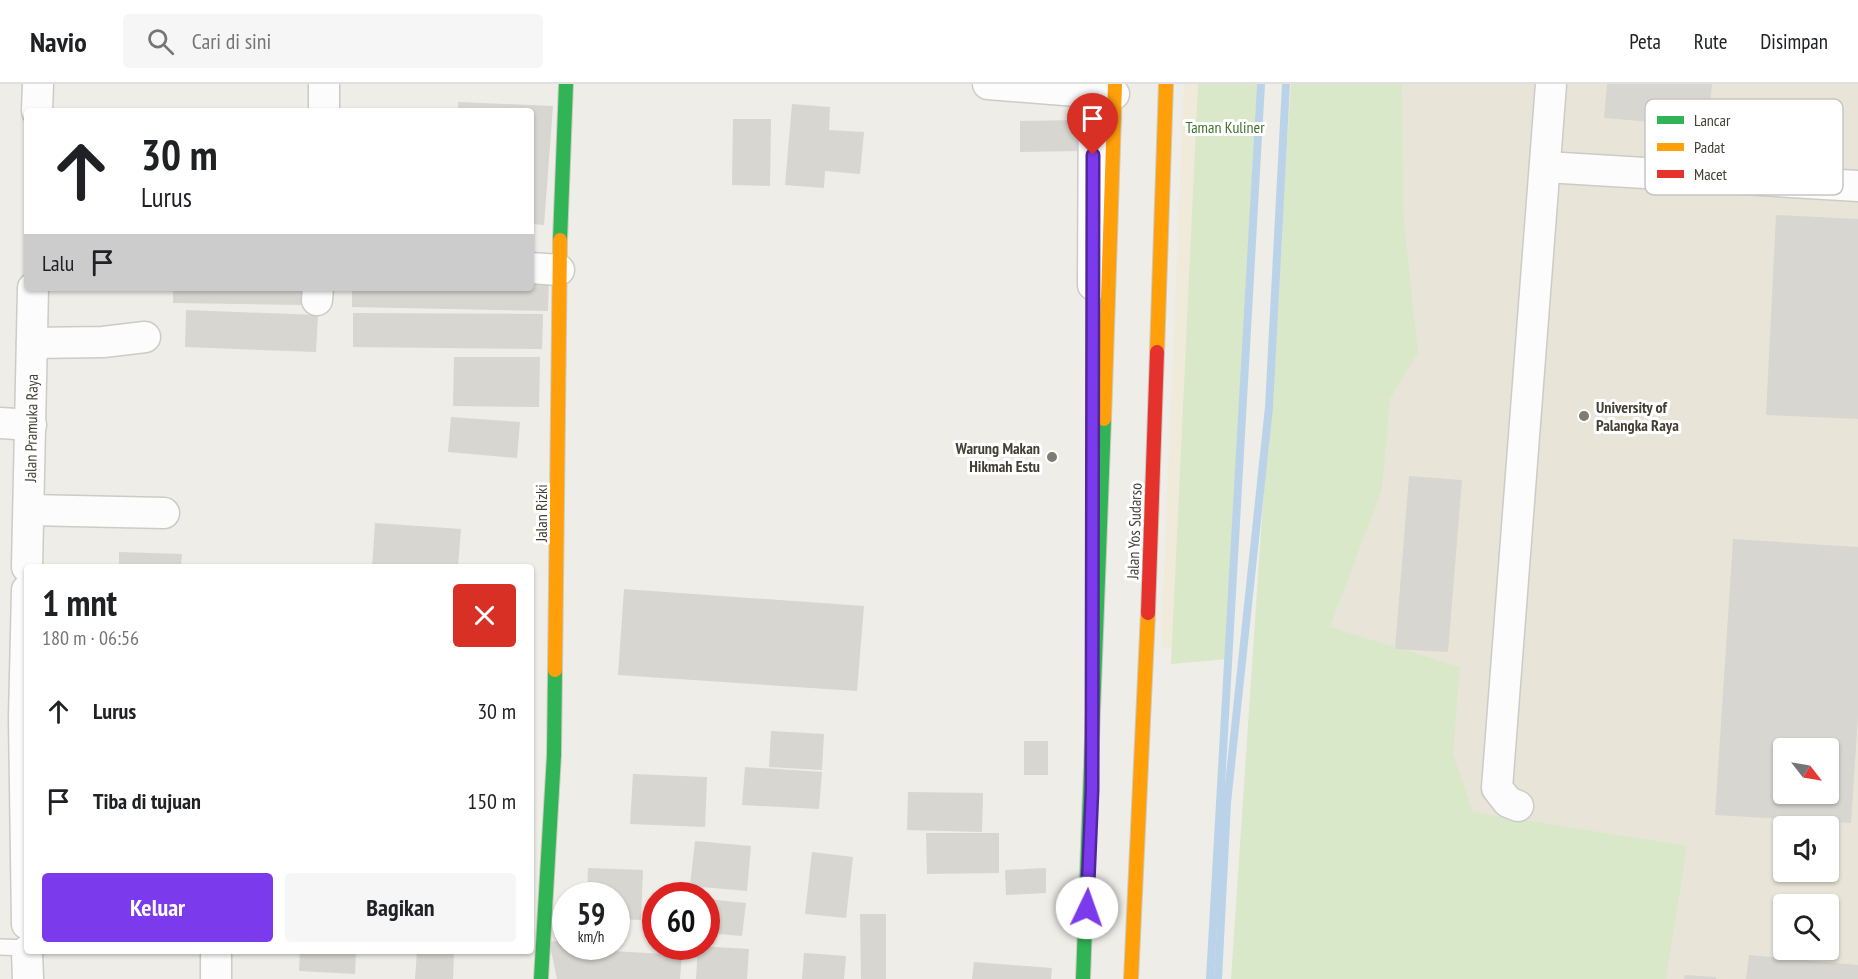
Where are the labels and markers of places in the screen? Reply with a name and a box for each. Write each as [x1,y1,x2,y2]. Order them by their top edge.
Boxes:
pin [1067,93,1118,155]
place label: University of Palangka Raya [1596,397,1679,435]
marker: University of Palangka Raya [1577,409,1591,423]
place label: Warung Makan Hikmah Estu [955,438,1040,476]
marker: Warung Makan Hikmah Estu [1045,450,1059,464]

